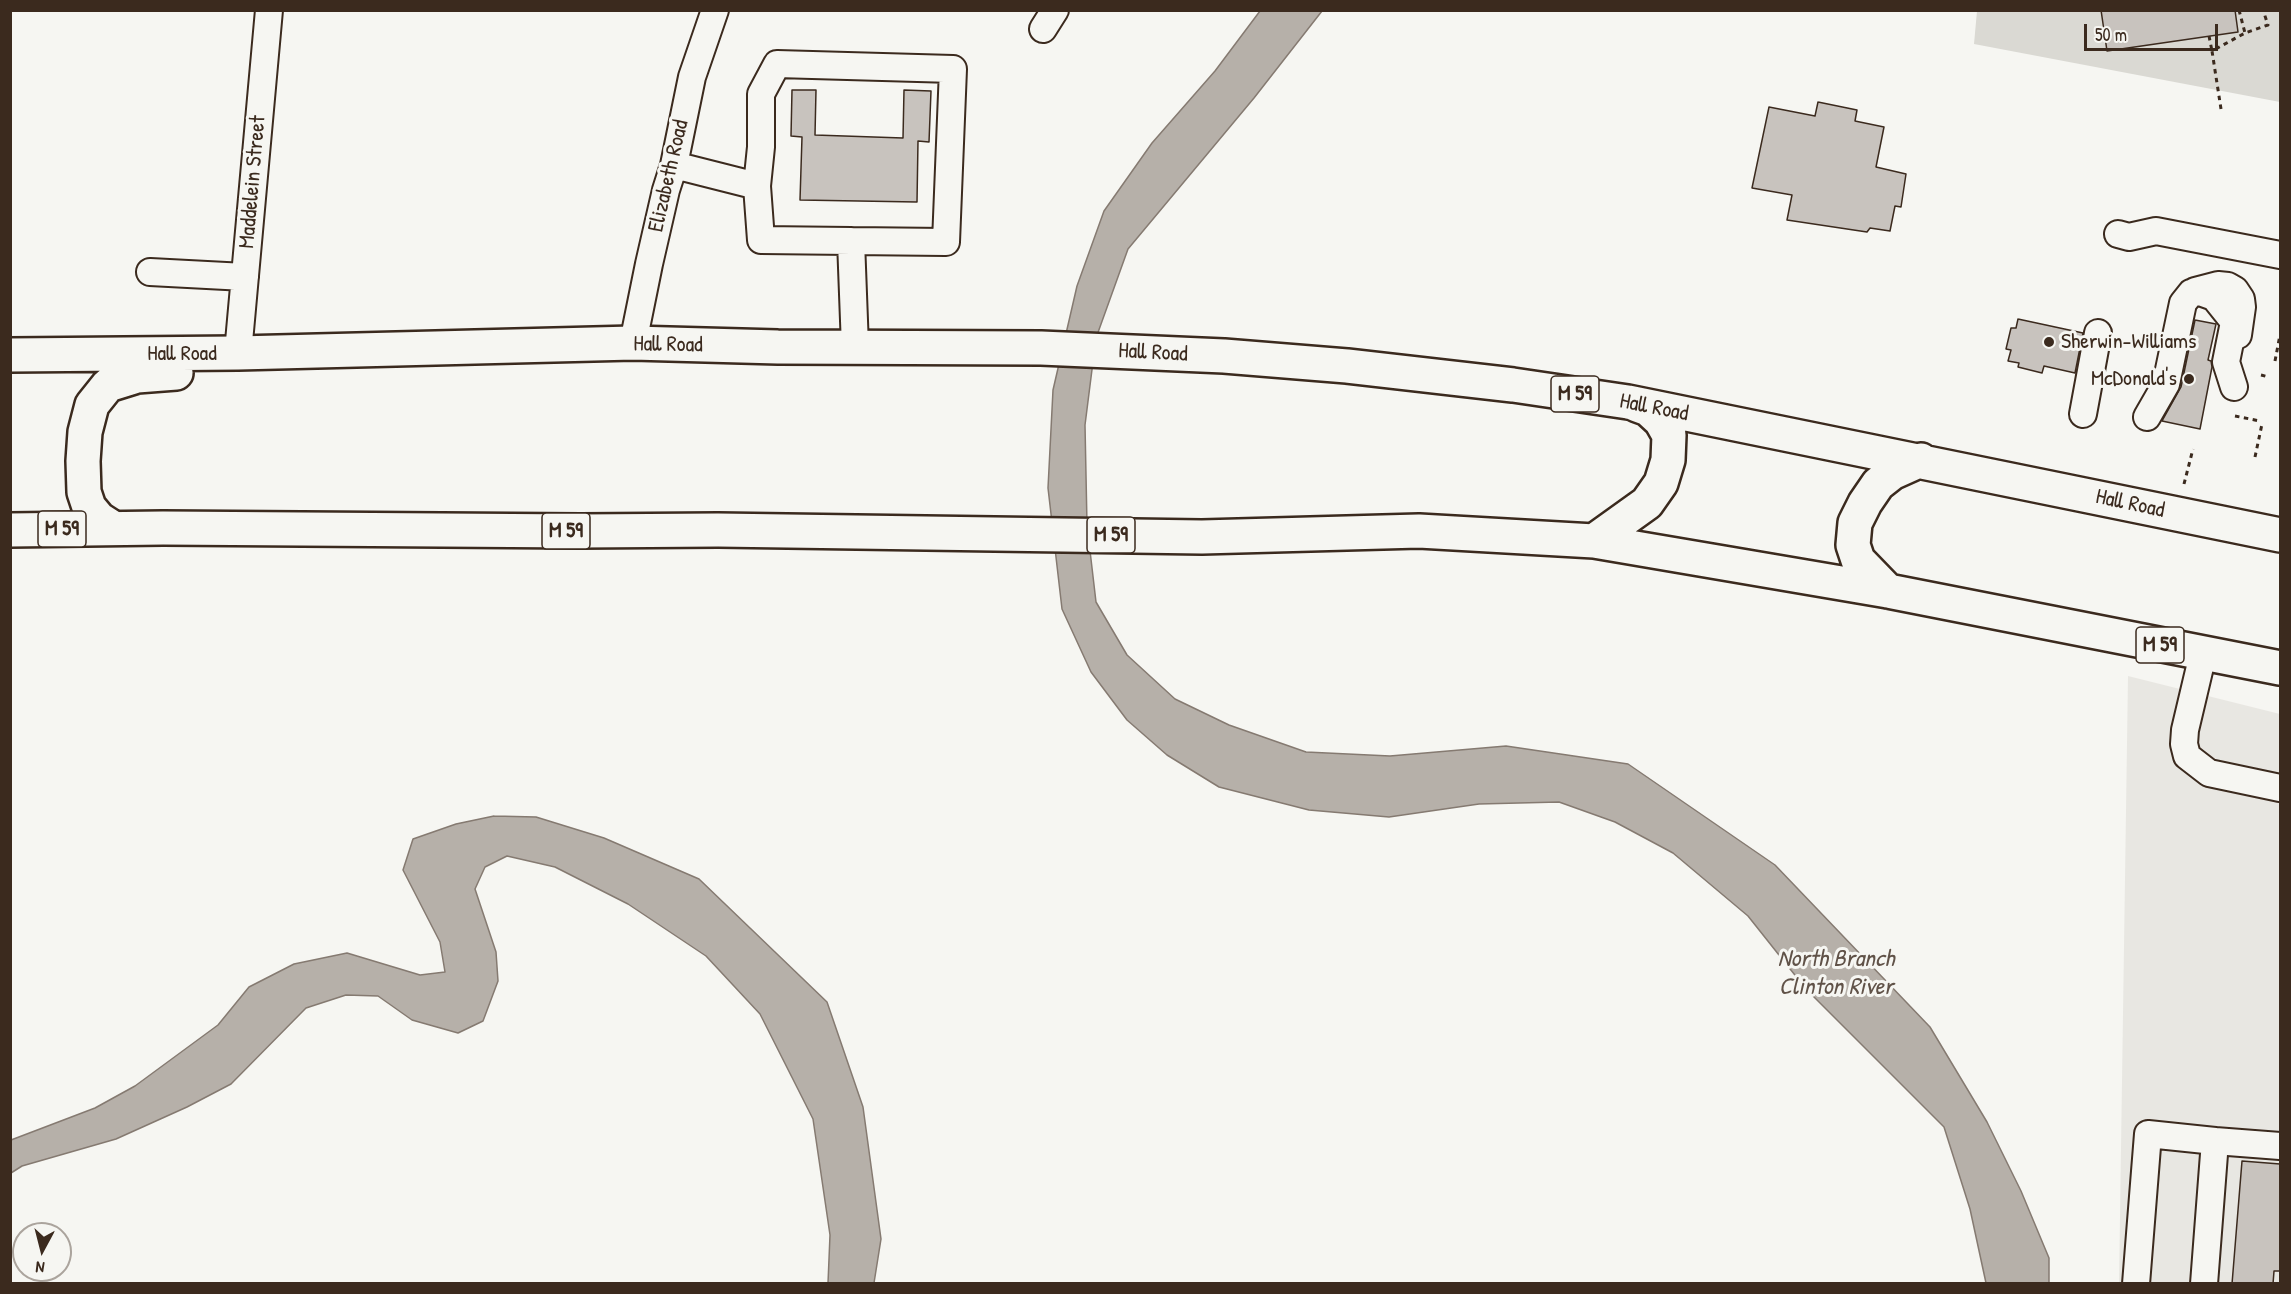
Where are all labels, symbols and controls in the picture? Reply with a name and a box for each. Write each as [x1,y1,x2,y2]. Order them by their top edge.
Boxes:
scale bar [2087,12,2220,50]
text: 50 m [2095,22,2127,47]
street label: Maddelein Street [234,114,272,250]
street label: Elizabeth Road [643,117,695,235]
place label: Sherwin-Williams [2061,329,2196,355]
street label: Hall Road [633,331,703,359]
marker: Sherwin-Williams [2042,335,2056,349]
street label: Hall Road [1118,338,1188,368]
street label: Hall Road [147,341,217,367]
place label: McDonald's [2091,366,2177,392]
marker: McDonald's [2182,372,2196,386]
road number: M 59 [1551,376,1599,412]
street label: Hall Road [1617,388,1691,428]
street label: Hall Road [2093,484,2167,524]
road number: M 59 [38,511,86,547]
road number: M 59 [542,513,590,549]
road number: M 59 [1087,517,1135,553]
road number: M 59 [2136,627,2184,663]
water label: North Branch Clinton River [1778,946,1894,1002]
north arrow [12,1222,72,1282]
text: N [34,1256,46,1279]

